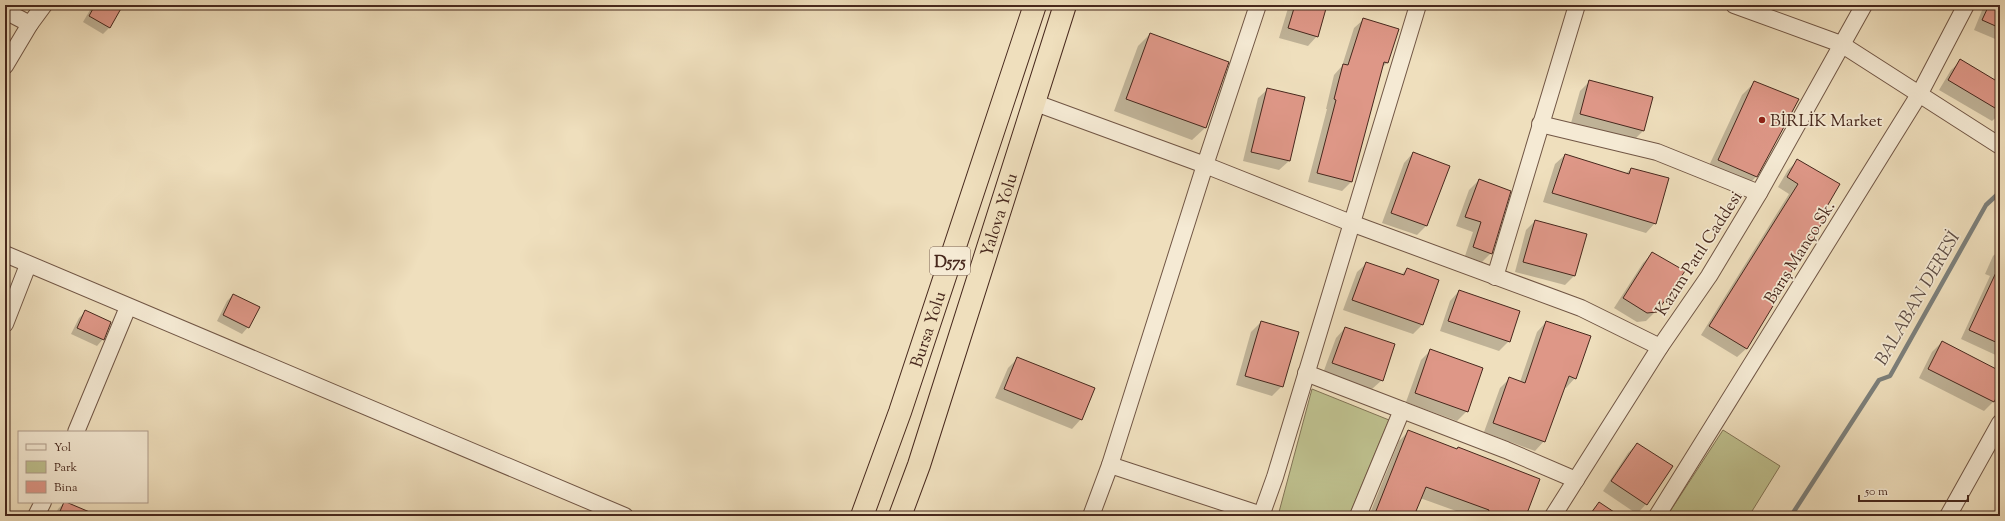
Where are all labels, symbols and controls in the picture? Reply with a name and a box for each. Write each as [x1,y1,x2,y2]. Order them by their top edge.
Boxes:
place label: BİRLİK Market [1770,110,1883,134]
marker: BİRLİK Market [1757,115,1767,125]
street label: Yalova Yolu [976,170,1025,260]
street label: Kazım Patıl Caddesi [1650,187,1749,321]
street label: Barış Manço Sk. [1759,197,1842,309]
water label: BALABAN DERESİ [1870,227,1968,371]
road number: D575 [930,247,970,275]
street label: Bursa Yolu [906,288,953,371]
legend [18,431,148,503]
text: Yol [54,439,72,457]
text: Park [54,459,77,477]
scale bar [1859,477,1968,503]
text: Bina [54,479,78,497]
text: 50 m [1864,483,1888,501]

